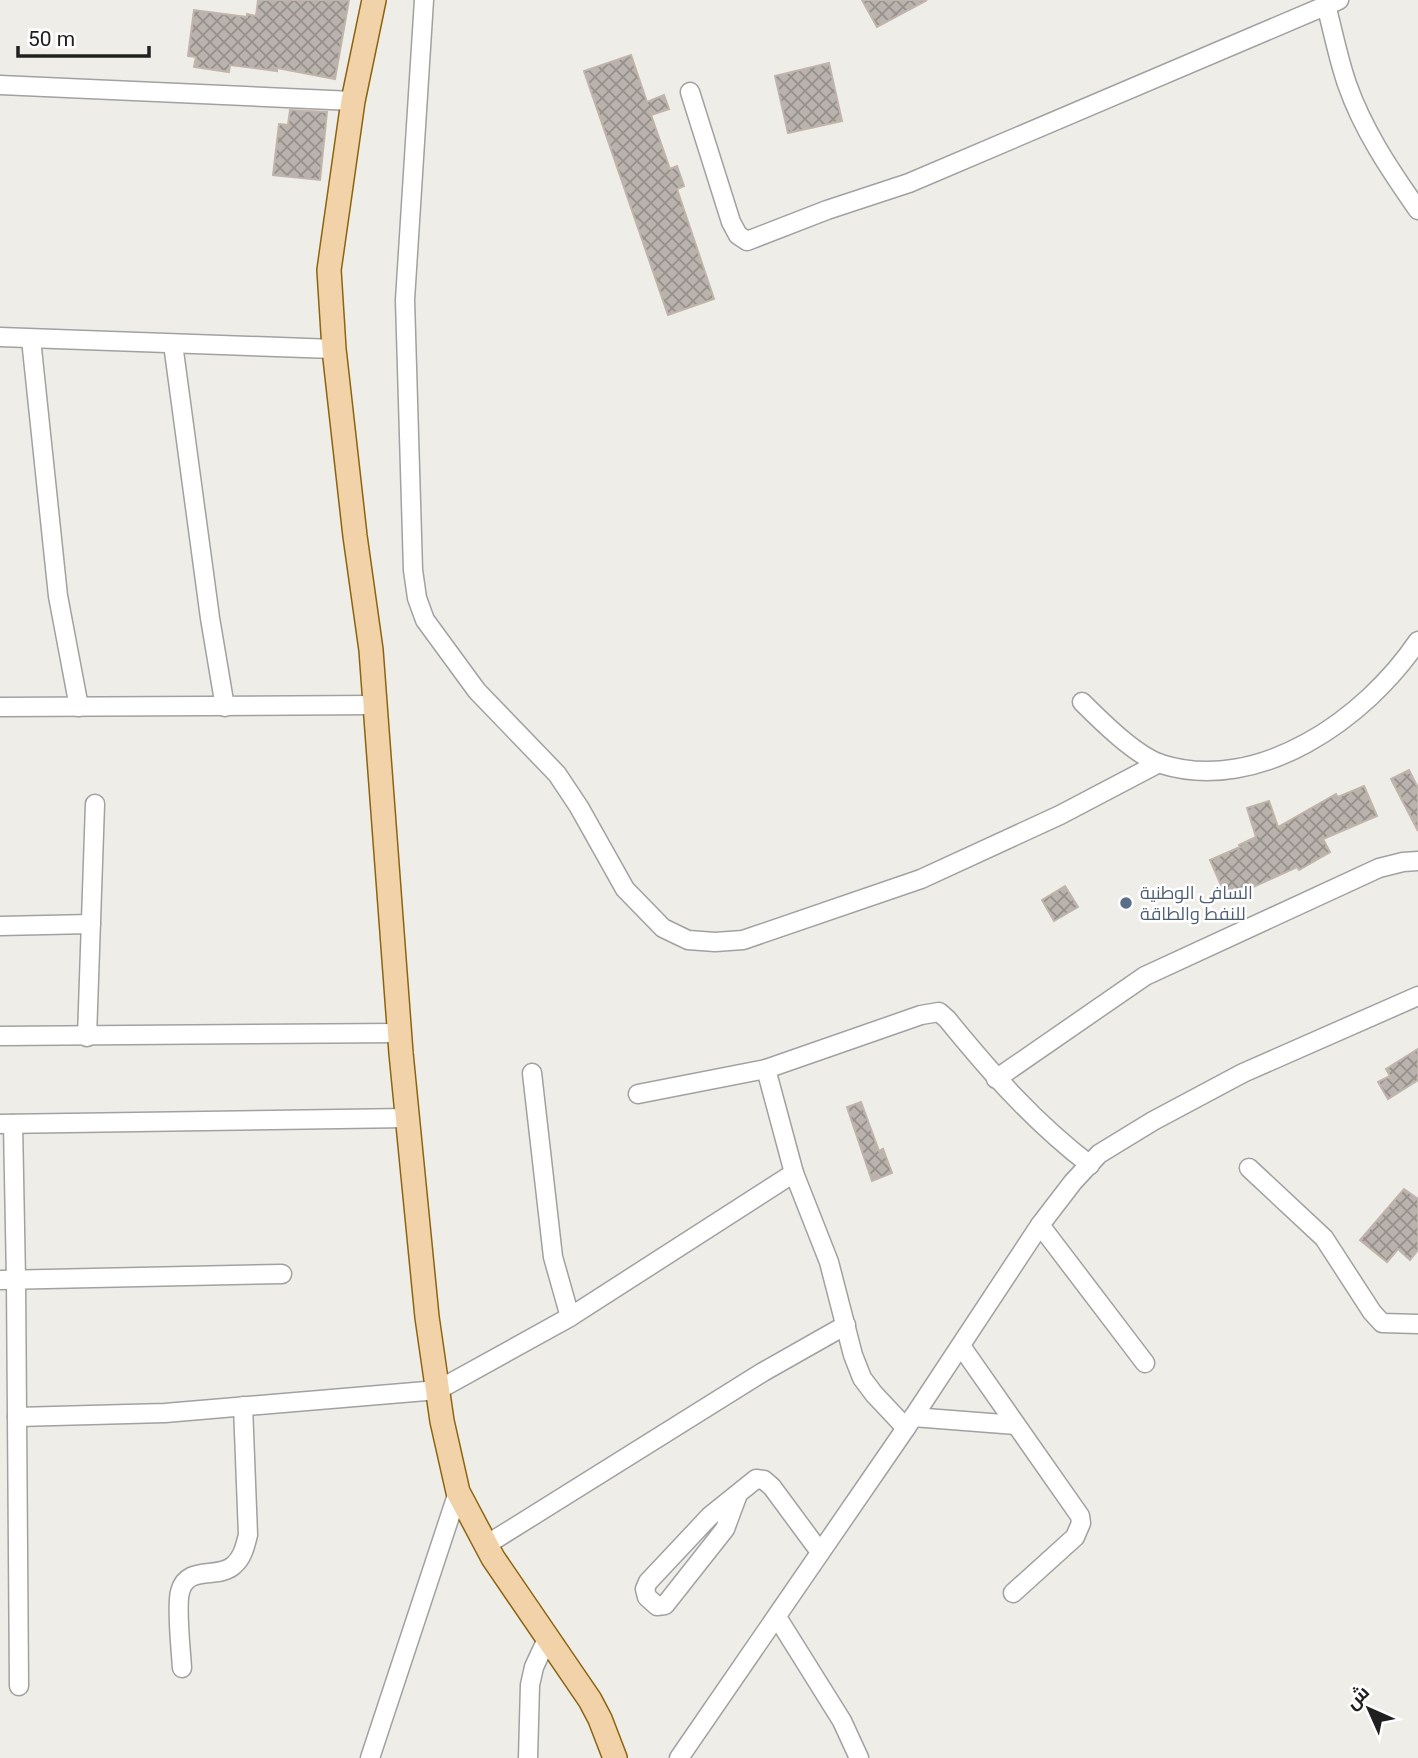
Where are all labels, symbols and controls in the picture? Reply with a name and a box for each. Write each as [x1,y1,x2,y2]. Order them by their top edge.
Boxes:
scale bar [18,14,149,58]
text: 50 m [28,27,75,51]
place label: السافي الوطنية للنفط والطاقة [1140,882,1253,925]
marker: السافي الوطنية للنفط والطاقة [1118,895,1134,911]
north arrow [1334,1674,1404,1744]
text: ش [1341,1681,1374,1714]

